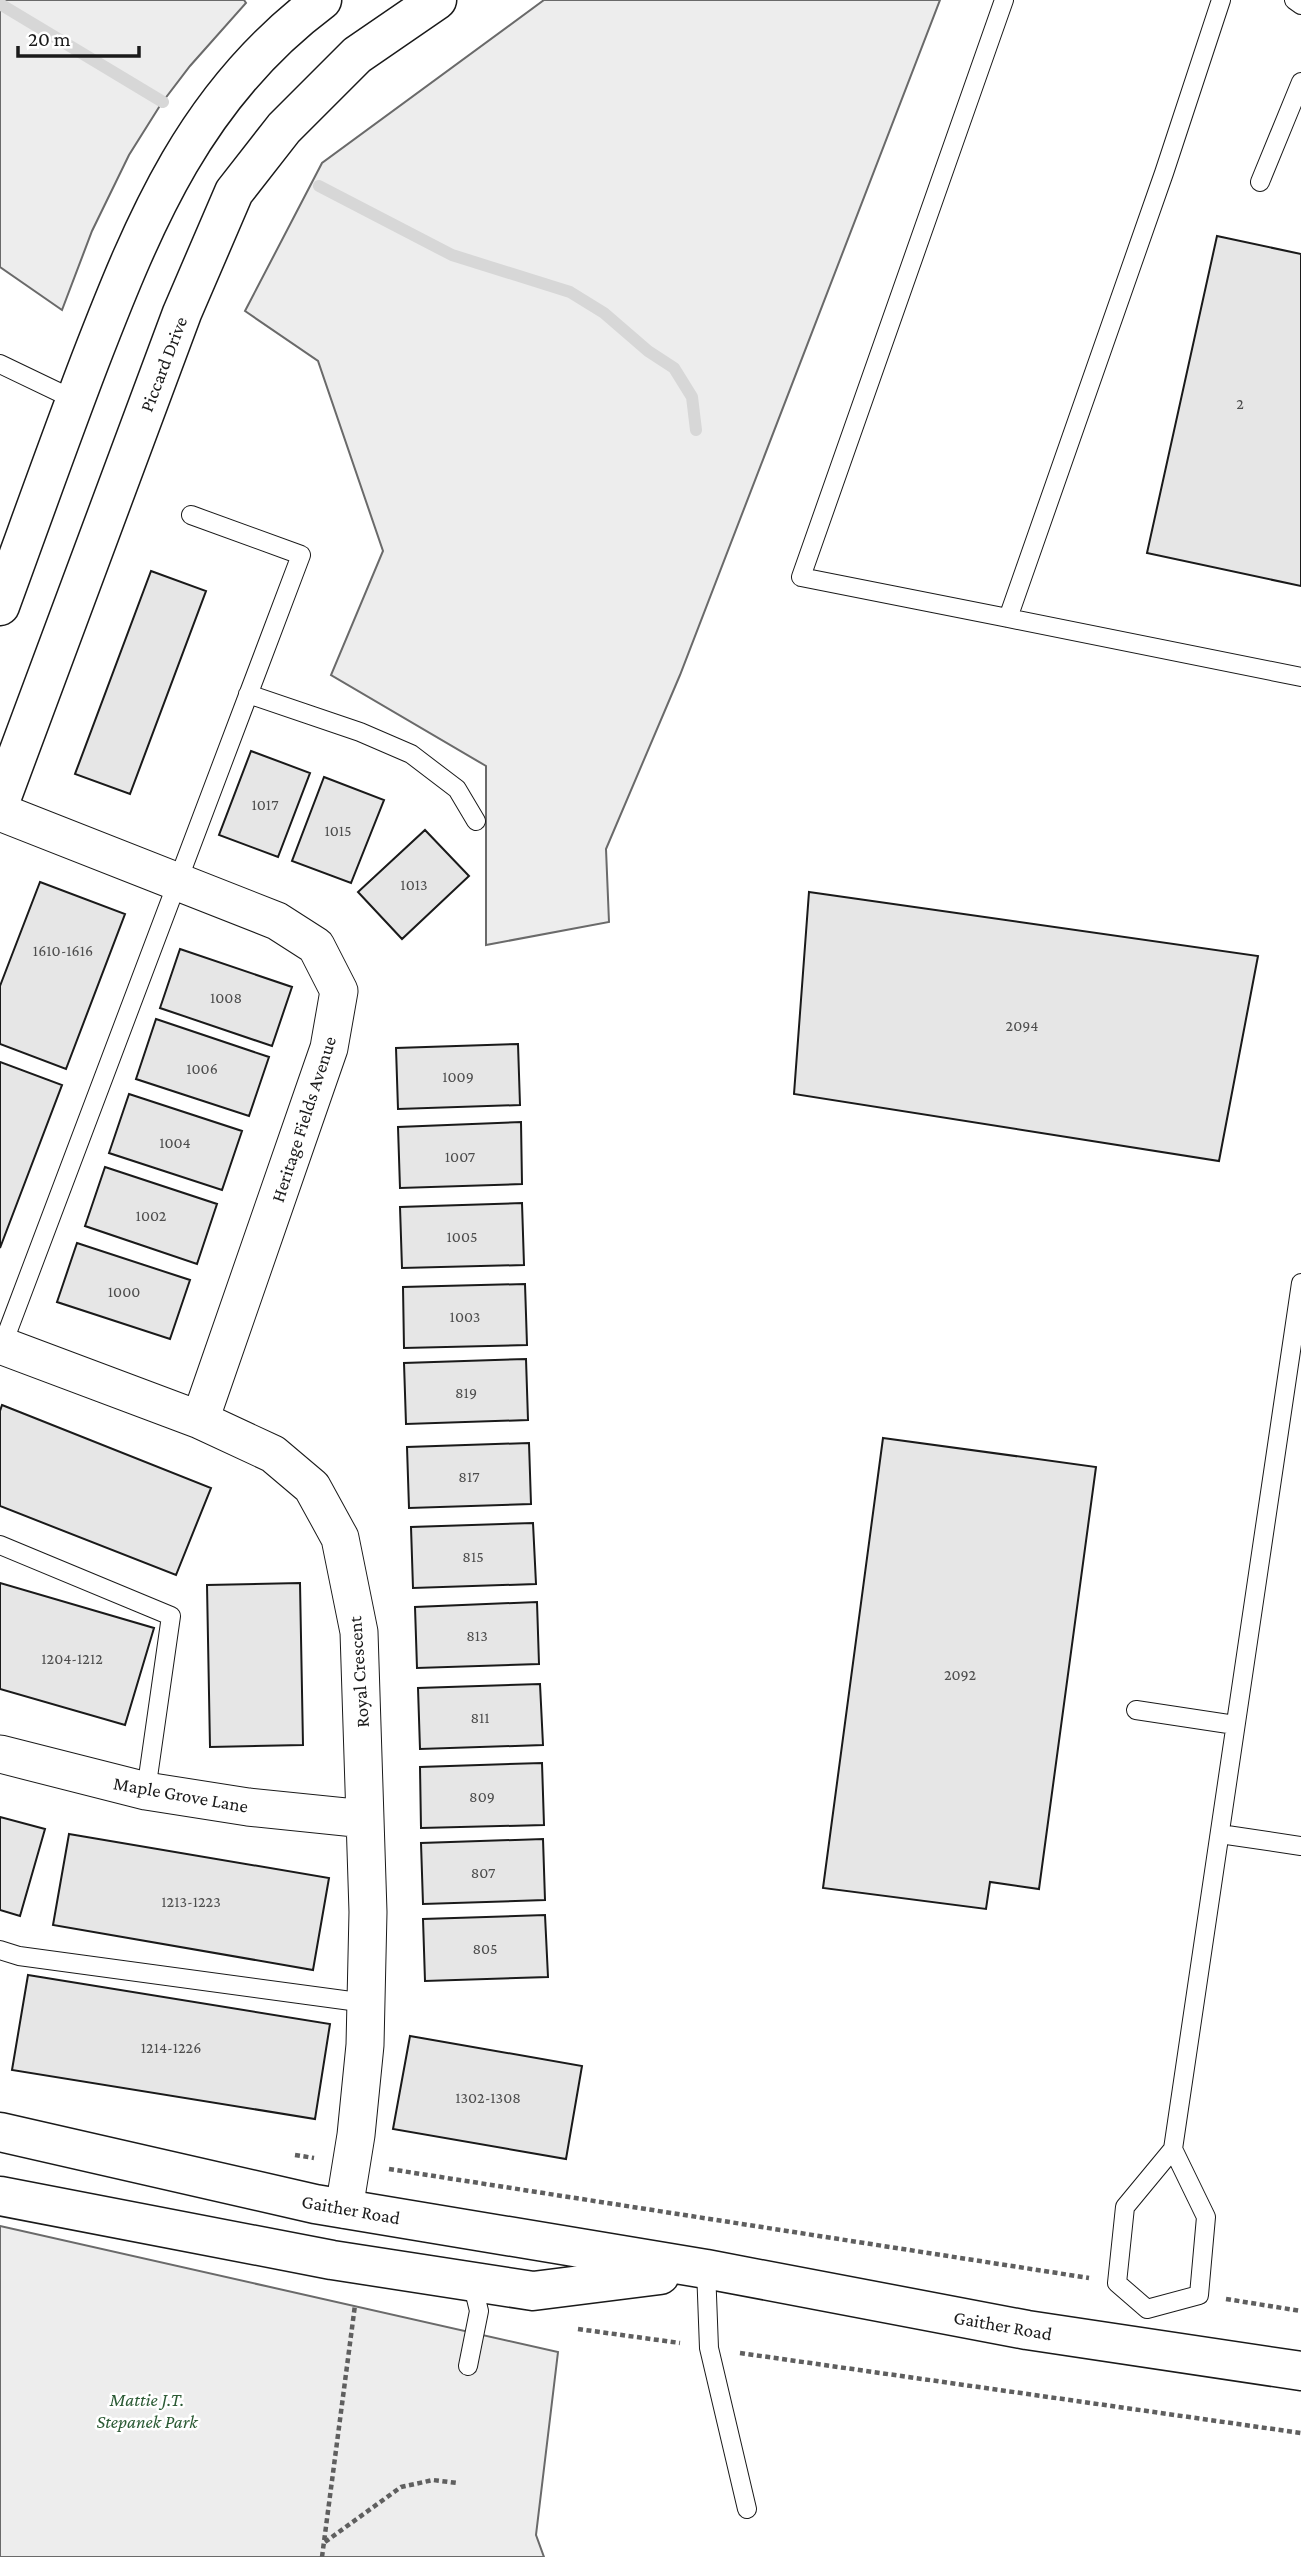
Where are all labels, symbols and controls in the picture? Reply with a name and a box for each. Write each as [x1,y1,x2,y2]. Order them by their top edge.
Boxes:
scale bar [18,14,138,58]
text: 20 m [28,27,71,51]
street label: Piccard Drive [136,314,191,415]
house number: 2 [1236,395,1244,412]
house number: 1017 [251,796,279,813]
house number: 1015 [324,822,352,839]
house number: 1013 [400,876,428,893]
house number: 1610-1616 [33,942,93,959]
house number: 1008 [210,989,242,1006]
house number: 2094 [1006,1017,1038,1034]
street label: Heritage Fields Avenue [267,1034,340,1205]
house number: 1006 [186,1060,218,1077]
house number: 1009 [442,1068,474,1085]
house number: 1004 [159,1134,191,1151]
house number: 1007 [445,1148,476,1165]
house number: 1002 [136,1207,167,1224]
house number: 1005 [447,1228,477,1245]
house number: 1000 [108,1283,140,1300]
house number: 1003 [450,1308,480,1325]
house number: 819 [455,1384,477,1401]
house number: 817 [458,1468,480,1485]
house number: 815 [462,1548,484,1565]
street label: Royal Crescent [344,1615,373,1728]
house number: 813 [466,1627,488,1644]
house number: 1204-1212 [41,1650,103,1667]
house number: 2092 [944,1666,976,1683]
house number: 811 [470,1709,490,1726]
street label: Maple Grove Lane [112,1772,250,1817]
house number: 809 [469,1788,495,1805]
house number: 807 [471,1864,496,1881]
house number: 1213-1223 [161,1893,221,1910]
house number: 805 [472,1940,498,1957]
house number: 1214-1226 [141,2039,201,2056]
house number: 1302-1308 [455,2089,521,2106]
street label: Gaither Road [300,2191,402,2228]
street label: Gaither Road [952,2307,1054,2344]
park label: Mattie J.T. Stepanek Park [96,2389,198,2432]

